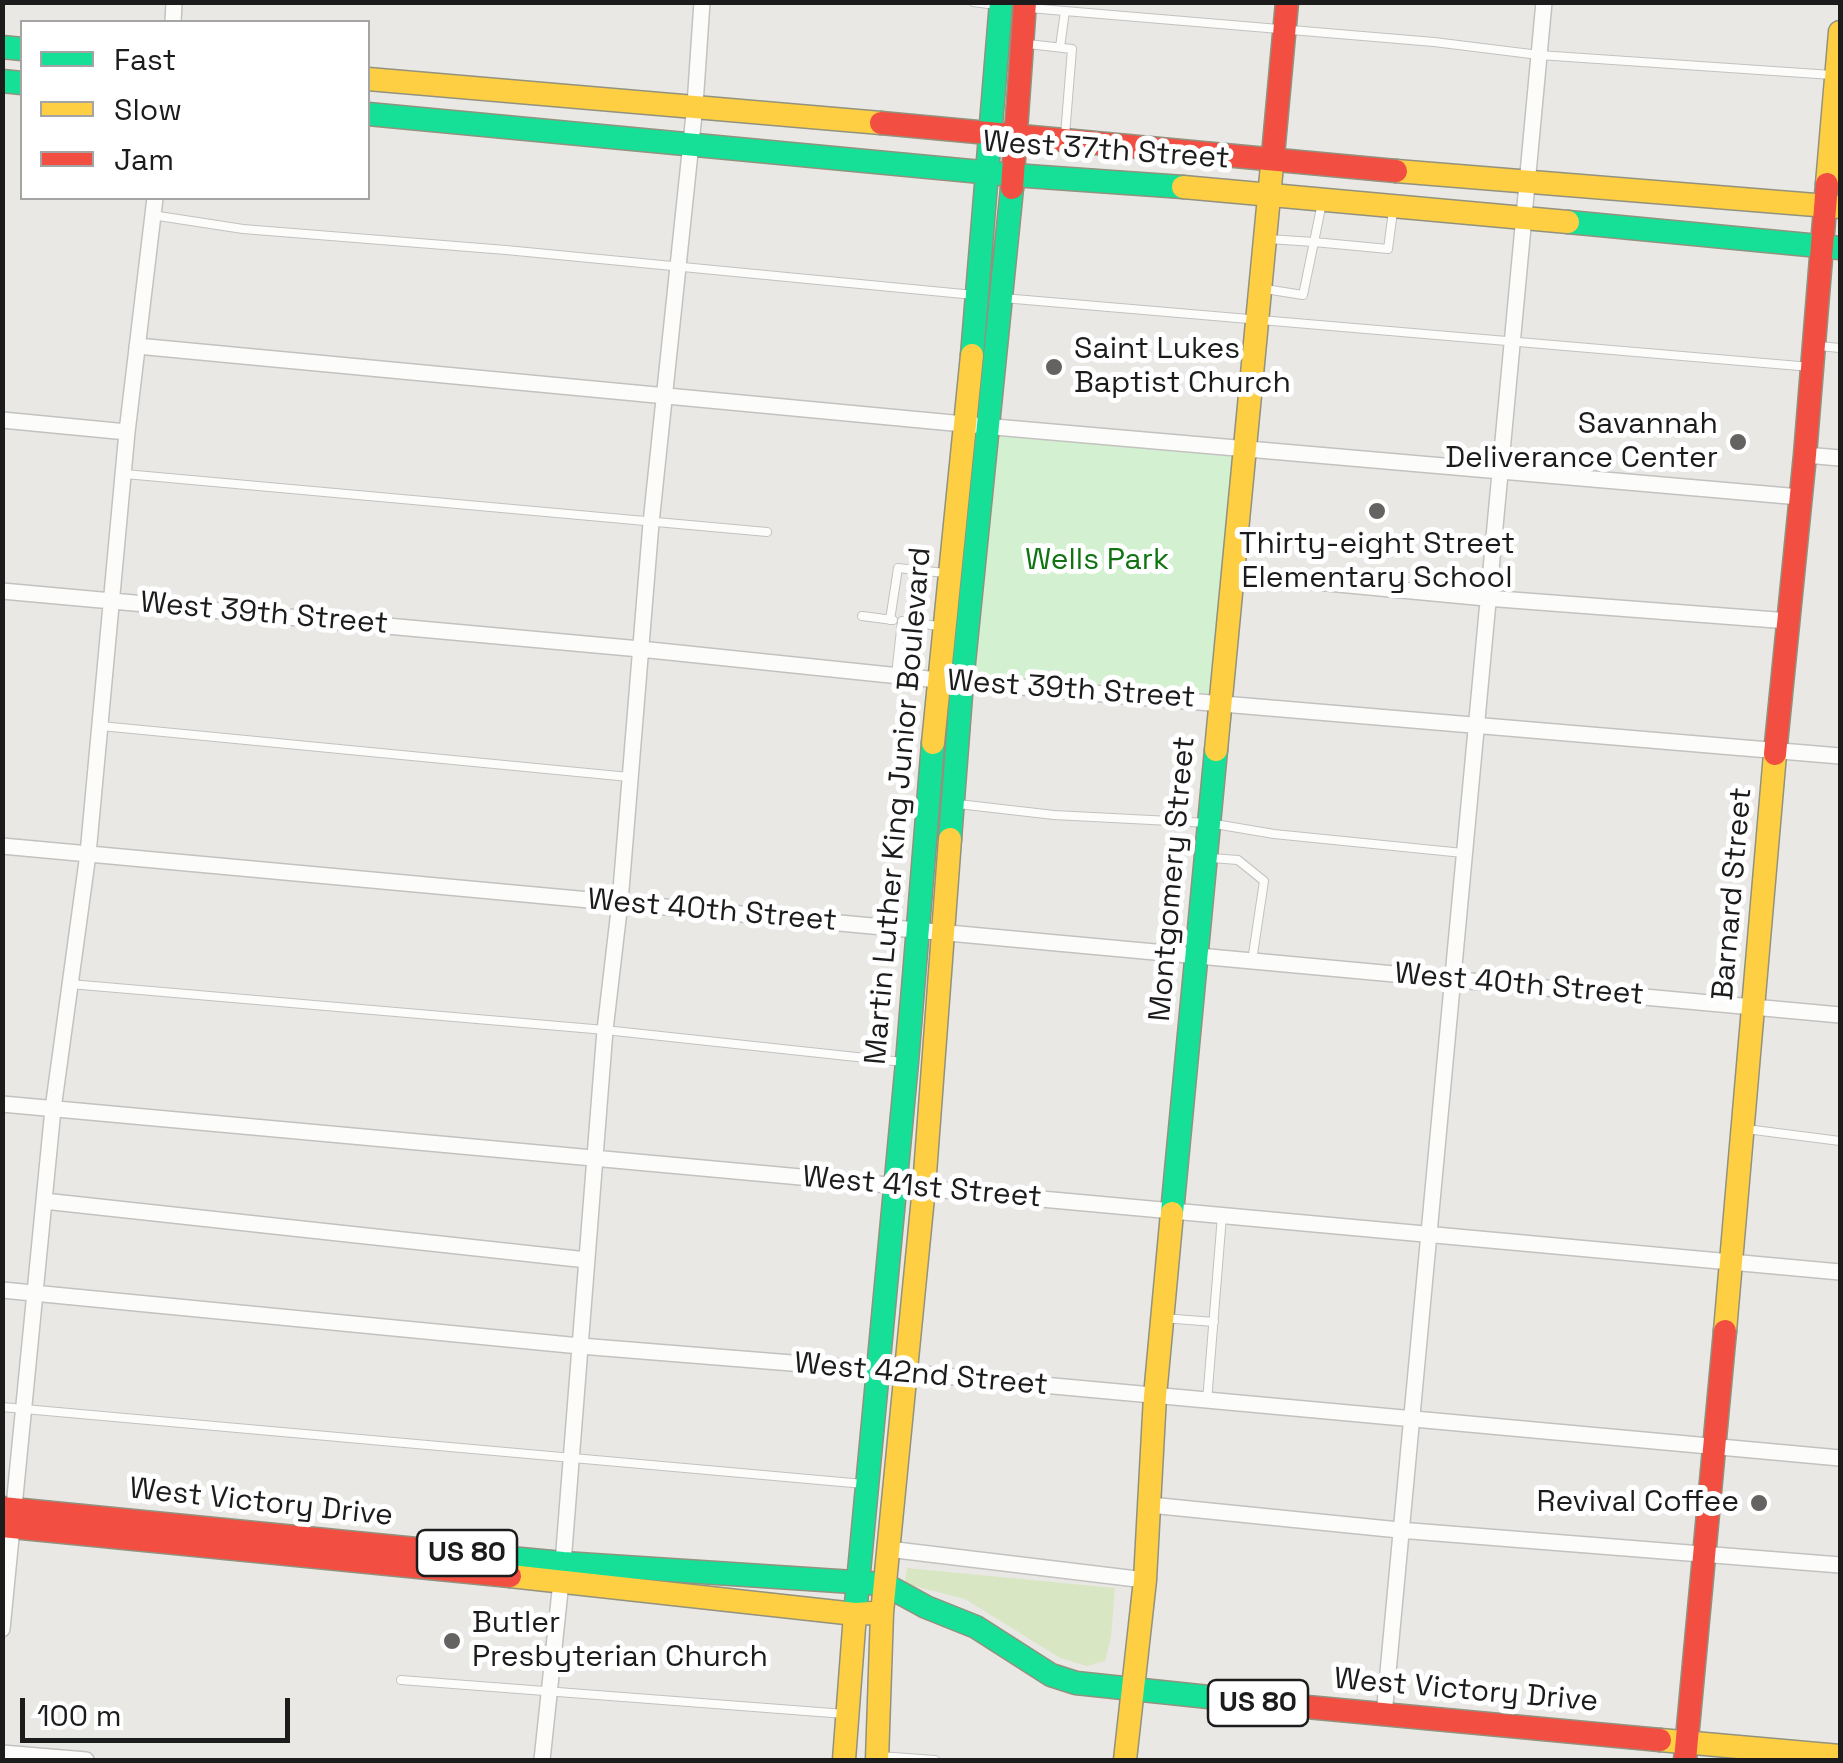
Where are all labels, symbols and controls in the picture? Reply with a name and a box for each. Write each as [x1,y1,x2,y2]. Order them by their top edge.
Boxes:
legend [20,20,370,200]
text: Fast [114,40,176,79]
text: Slow [114,90,182,129]
street label: West 37th Street [981,124,1231,178]
text: Jam [114,140,174,179]
place label: Saint Lukes Baptist Church [1074,332,1291,402]
marker: Saint Lukes Baptist Church [1043,356,1065,378]
place label: Savannah Deliverance Center [1445,407,1718,478]
marker: Savannah Deliverance Center [1727,431,1749,453]
marker: Thirty-eight Street Elementary School [1366,500,1388,522]
place label: Thirty-eight Street Elementary School [1239,527,1515,598]
park label: Wells Park [1025,543,1169,579]
street label: Martin Luther King Junior Boulevard [858,546,940,1066]
street label: West 39th Street [139,585,389,643]
street label: West 39th Street [946,663,1196,717]
street label: Montgomery Street [1143,735,1203,1023]
street label: Barnard Street [1706,786,1760,1002]
street label: West 40th Street [586,882,838,940]
street label: West 40th Street [1393,956,1645,1014]
street label: West 41st Street [801,1160,1043,1216]
street label: West 42nd Street [793,1346,1049,1404]
street label: West Victory Drive [127,1471,395,1535]
place label: Revival Coffee [1536,1485,1739,1521]
marker: Revival Coffee [1748,1492,1770,1514]
road number: US 80 [417,1530,517,1576]
place label: Butler Presbyterian Church [472,1606,768,1676]
marker: Butler Presbyterian Church [441,1630,463,1652]
street label: West Victory Drive [1332,1662,1600,1720]
scale bar [25,1678,295,1740]
road number: US 80 [1208,1680,1308,1726]
text: 100 m [37,1696,122,1735]

